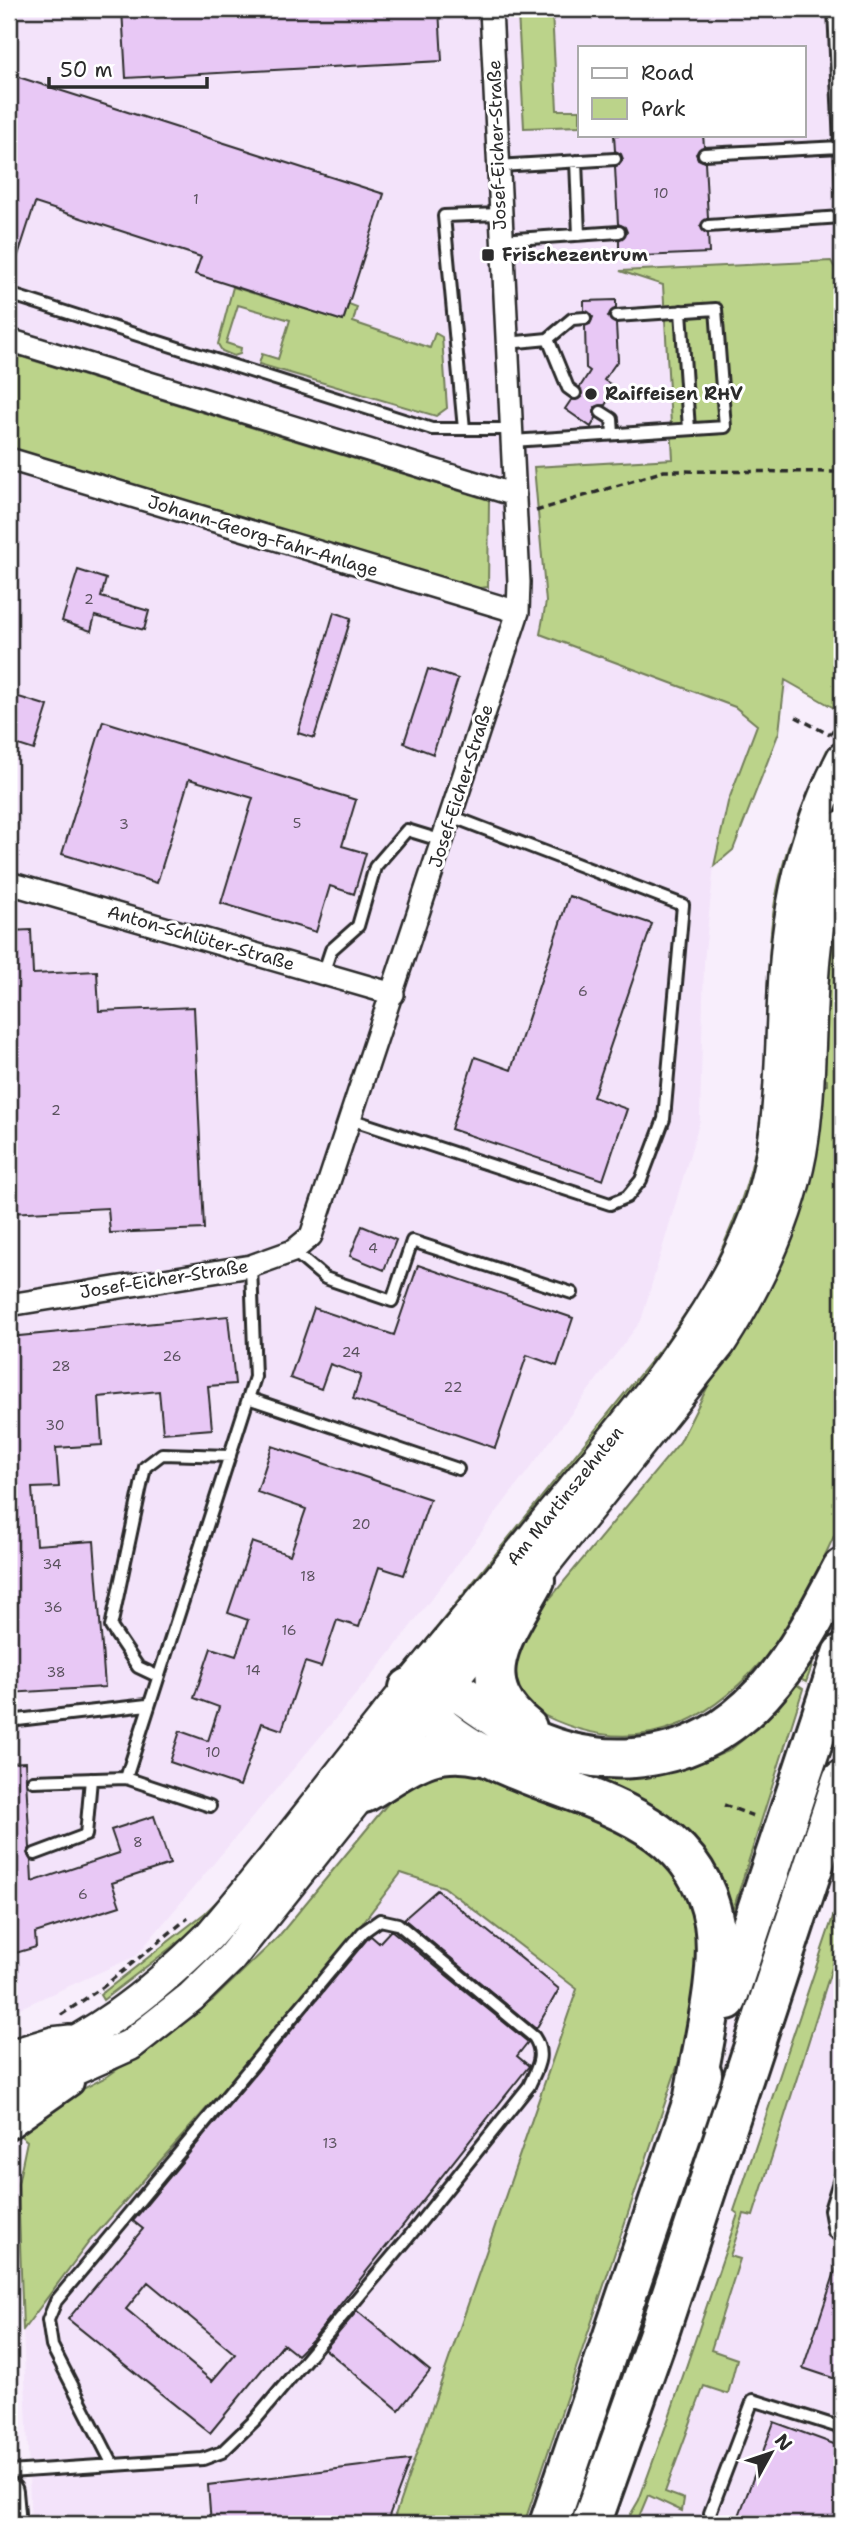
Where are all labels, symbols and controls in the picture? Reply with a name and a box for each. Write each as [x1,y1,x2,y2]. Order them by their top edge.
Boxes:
scale bar [49,46,206,90]
legend [578,46,806,136]
text: 50 m [60,56,113,84]
street label: Josef-Eicher-Straße [482,59,512,231]
text: Road [641,59,694,87]
text: Park [641,95,686,123]
house number: 10 [653,184,669,202]
house number: 1 [193,190,199,208]
place label: Frischezentrum [502,243,648,267]
marker: Frischezentrum [480,247,496,263]
place label: Raiffeisen RHV [605,382,743,406]
marker: Raiffeisen RHV [583,386,599,402]
street label: Johann-Georg-Fahr-Anlage [145,489,381,583]
house number: 2 [84,590,94,608]
street label: Josef-Eicher-Straße [423,701,499,871]
house number: 5 [293,814,301,832]
house number: 3 [119,815,129,833]
street label: Anton-Schlüter-Straße [105,900,297,976]
house number: 6 [578,982,588,1000]
house number: 2 [51,1101,61,1119]
house number: 4 [368,1239,378,1257]
street label: Josef-Eicher-Straße [78,1254,250,1304]
house number: 24 [342,1343,361,1361]
house number: 26 [163,1347,182,1365]
house number: 28 [51,1357,71,1375]
house number: 22 [444,1378,462,1396]
house number: 30 [45,1416,65,1434]
street label: Am Martinszehnten [501,1421,629,1571]
house number: 20 [351,1515,371,1533]
house number: 34 [42,1555,62,1573]
house number: 18 [300,1567,316,1585]
house number: 36 [43,1598,63,1616]
house number: 16 [281,1621,297,1639]
house number: 14 [245,1661,261,1679]
house number: 38 [46,1663,66,1681]
house number: 10 [205,1743,221,1761]
house number: 8 [133,1833,143,1851]
house number: 6 [78,1885,88,1903]
house number: 13 [323,2134,337,2152]
north arrow [736,2418,806,2488]
text: N [769,2429,798,2456]

